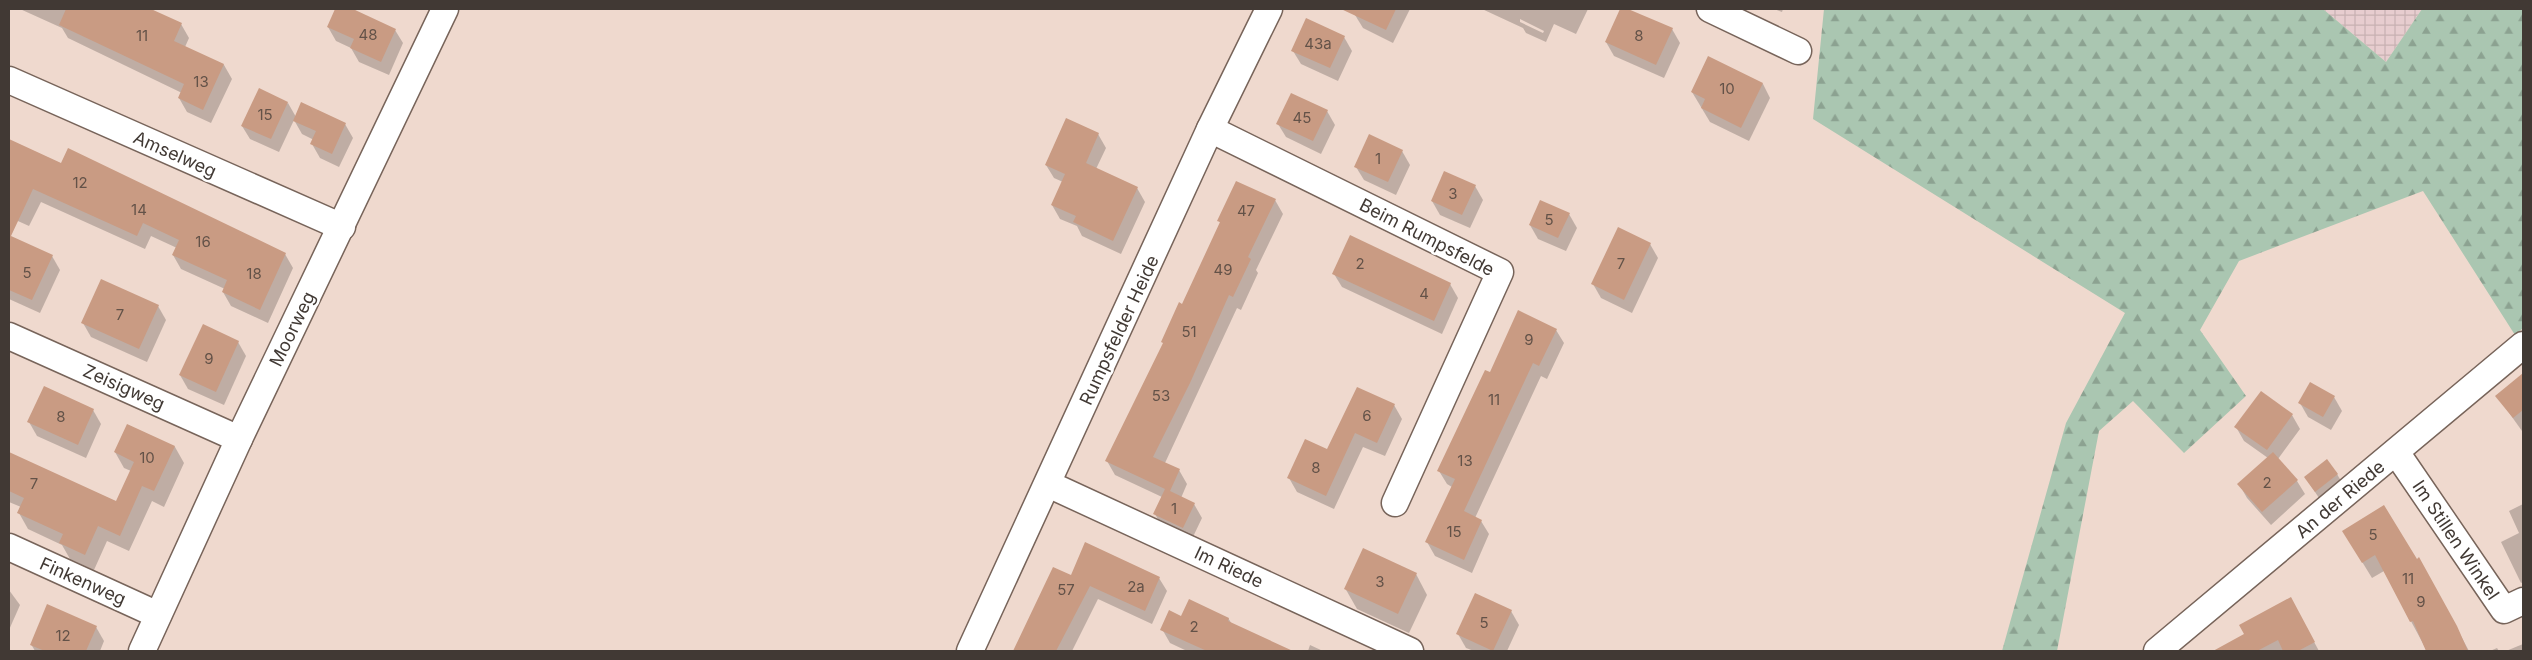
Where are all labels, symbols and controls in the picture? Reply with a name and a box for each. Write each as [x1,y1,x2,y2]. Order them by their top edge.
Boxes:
house number: 48 [359,25,377,44]
house number: 11 [136,26,148,45]
house number: 8 [1634,26,1644,45]
house number: 43a [1304,34,1332,53]
house number: 13 [193,72,209,91]
house number: 10 [1719,79,1735,98]
house number: 15 [257,105,273,124]
house number: 45 [1293,108,1311,127]
street label: Amselweg [130,126,220,182]
house number: 1 [1375,149,1381,168]
house number: 12 [72,173,88,192]
house number: 3 [1448,184,1458,203]
street label: Beim Rumpsfelde [1356,194,1498,280]
house number: 14 [131,200,147,219]
house number: 47 [1237,201,1255,220]
house number: 5 [1544,210,1554,229]
house number: 16 [195,232,211,251]
street label: Rumpsfelder Heide [1075,252,1163,408]
house number: 2 [1355,254,1365,273]
house number: 7 [1617,254,1625,273]
house number: 49 [1214,260,1233,279]
house number: 5 [22,263,32,282]
house number: 18 [246,264,262,283]
house number: 4 [1419,284,1429,303]
street label: Moorweg [265,288,319,370]
house number: 7 [116,305,124,324]
house number: 51 [1181,322,1197,341]
house number: 9 [1524,330,1534,349]
house number: 9 [204,349,214,368]
street label: Zeisigweg [80,360,168,414]
house number: 53 [1152,386,1170,405]
house number: 11 [1488,390,1500,409]
house number: 6 [1362,406,1372,425]
house number: 8 [56,407,66,426]
house number: 10 [139,448,155,467]
house number: 13 [1457,451,1473,470]
street label: An der Riede [2291,456,2389,542]
house number: 8 [1311,458,1321,477]
house number: 2 [2262,473,2272,492]
house number: 7 [30,474,38,493]
street label: Im Stillen Winkel [2408,476,2504,604]
house number: 1 [1171,499,1177,518]
house number: 15 [1446,522,1462,541]
house number: 5 [2368,525,2378,544]
street label: Im Riede [1191,542,1267,592]
street label: Finkenweg [37,553,129,609]
house number: 11 [2402,569,2414,588]
house number: 3 [1375,572,1385,591]
house number: 2a [1127,577,1145,596]
house number: 57 [1057,580,1075,599]
house number: 9 [2416,592,2426,611]
house number: 5 [1479,613,1489,632]
house number: 2 [1189,617,1199,636]
house number: 12 [55,626,71,645]

